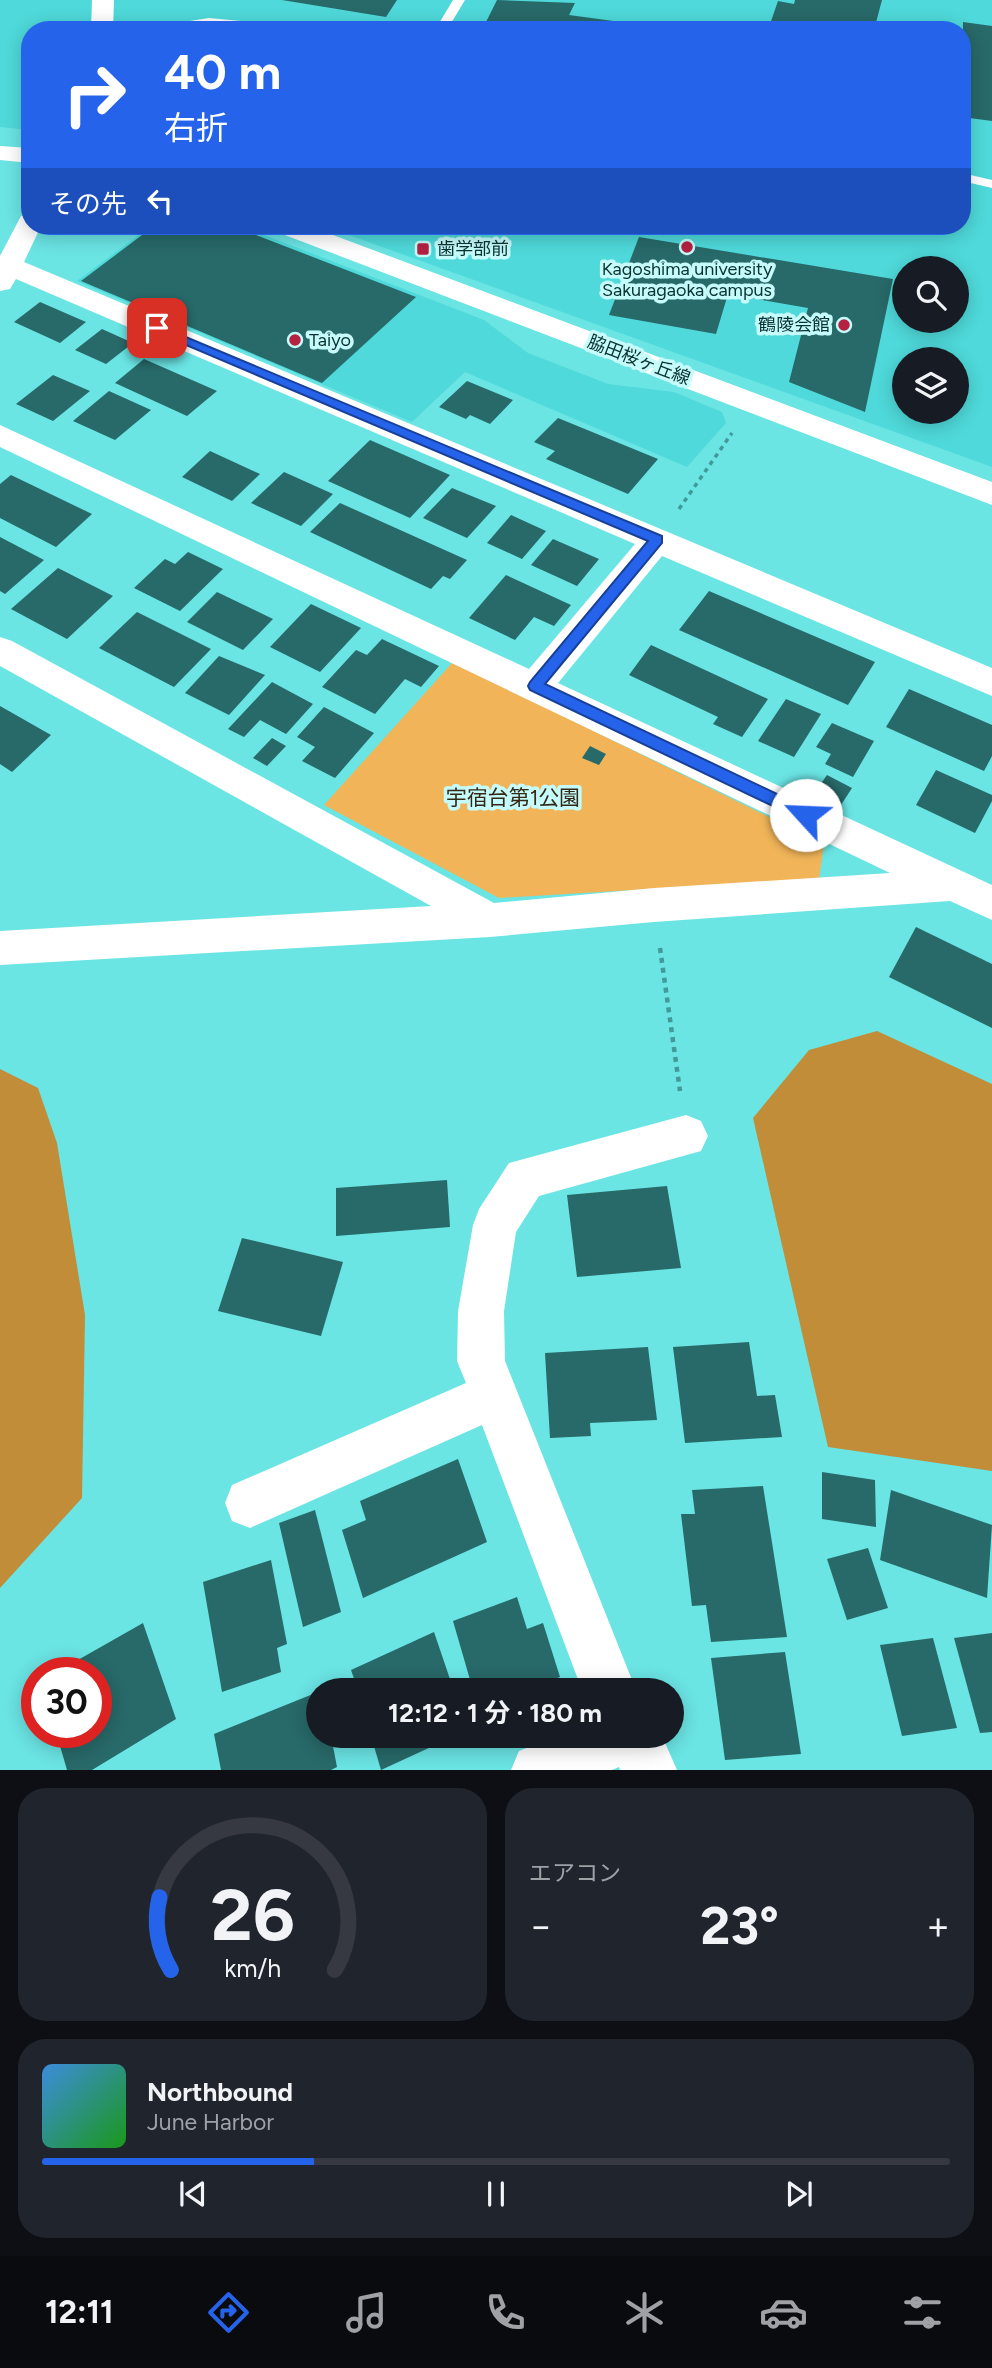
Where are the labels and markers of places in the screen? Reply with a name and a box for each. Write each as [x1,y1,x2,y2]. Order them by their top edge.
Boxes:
place label: 歯学部前 [437,238,509,260]
marker: Kagoshima university Sakuragaoka campus [679,239,695,255]
marker: 歯学部前 [415,241,431,257]
place label: Kagoshima university Sakuragaoka campus [602,258,773,301]
pin [127,298,187,358]
place label: 鶴陵会館 [758,314,830,336]
marker: 鶴陵会館 [836,317,852,333]
place label: Taiyo [309,329,351,351]
marker: Taiyo [287,332,303,348]

